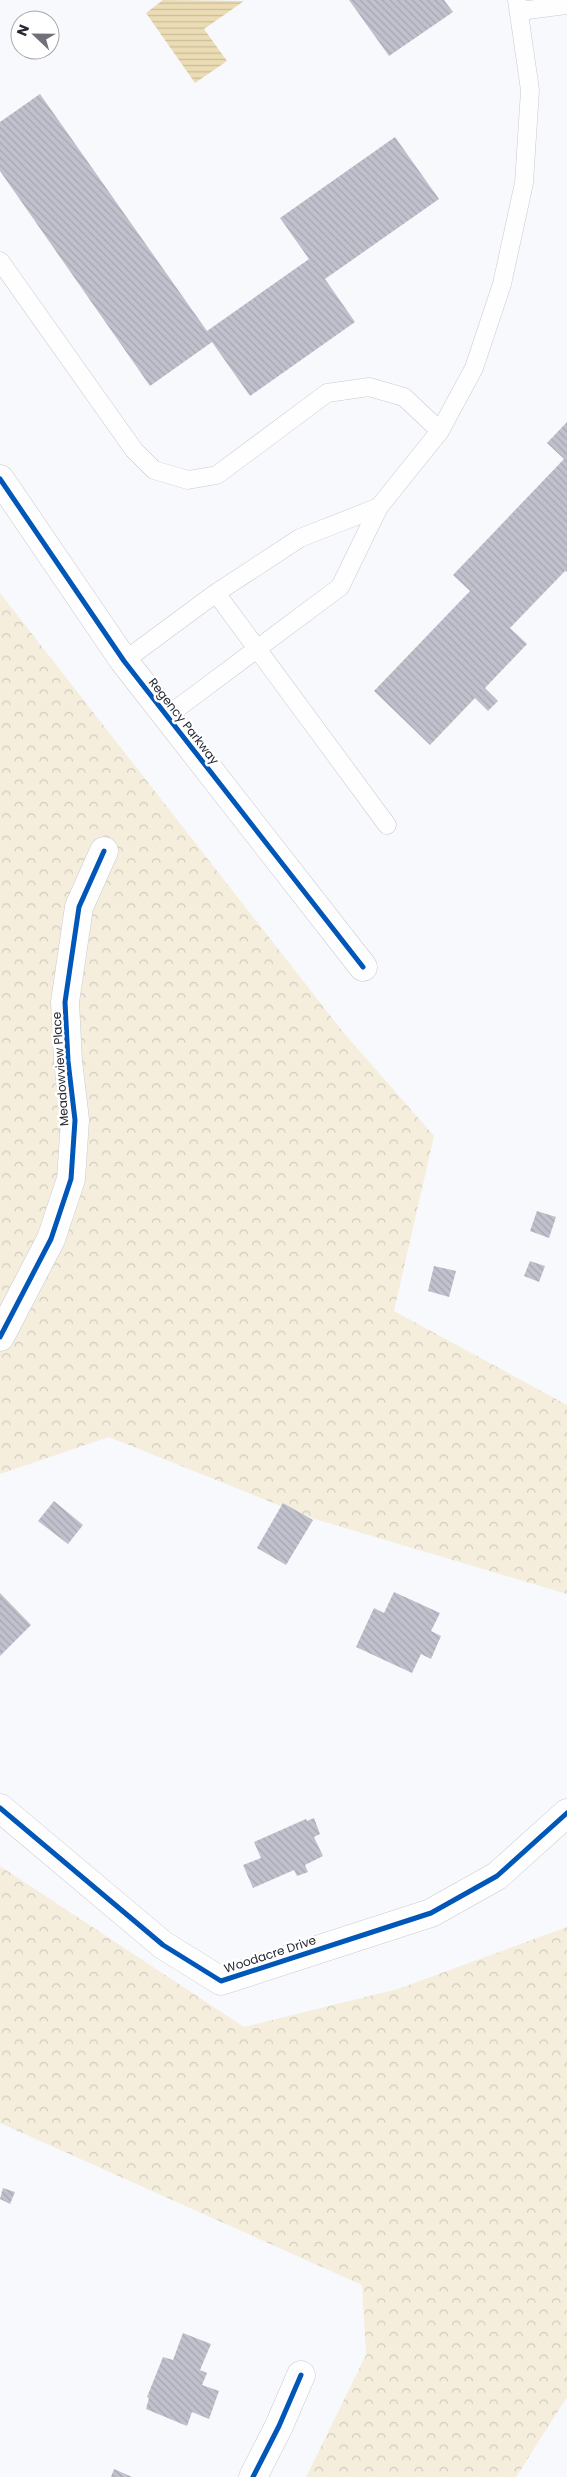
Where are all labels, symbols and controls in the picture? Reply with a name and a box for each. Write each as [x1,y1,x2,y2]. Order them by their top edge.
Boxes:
north arrow [10,10,60,60]
text: N [12,22,34,39]
street label: Regency Parkway [145,674,223,768]
street label: Meadowview Place [48,1011,72,1127]
street label: Woodacre Drive [222,1931,318,1977]

